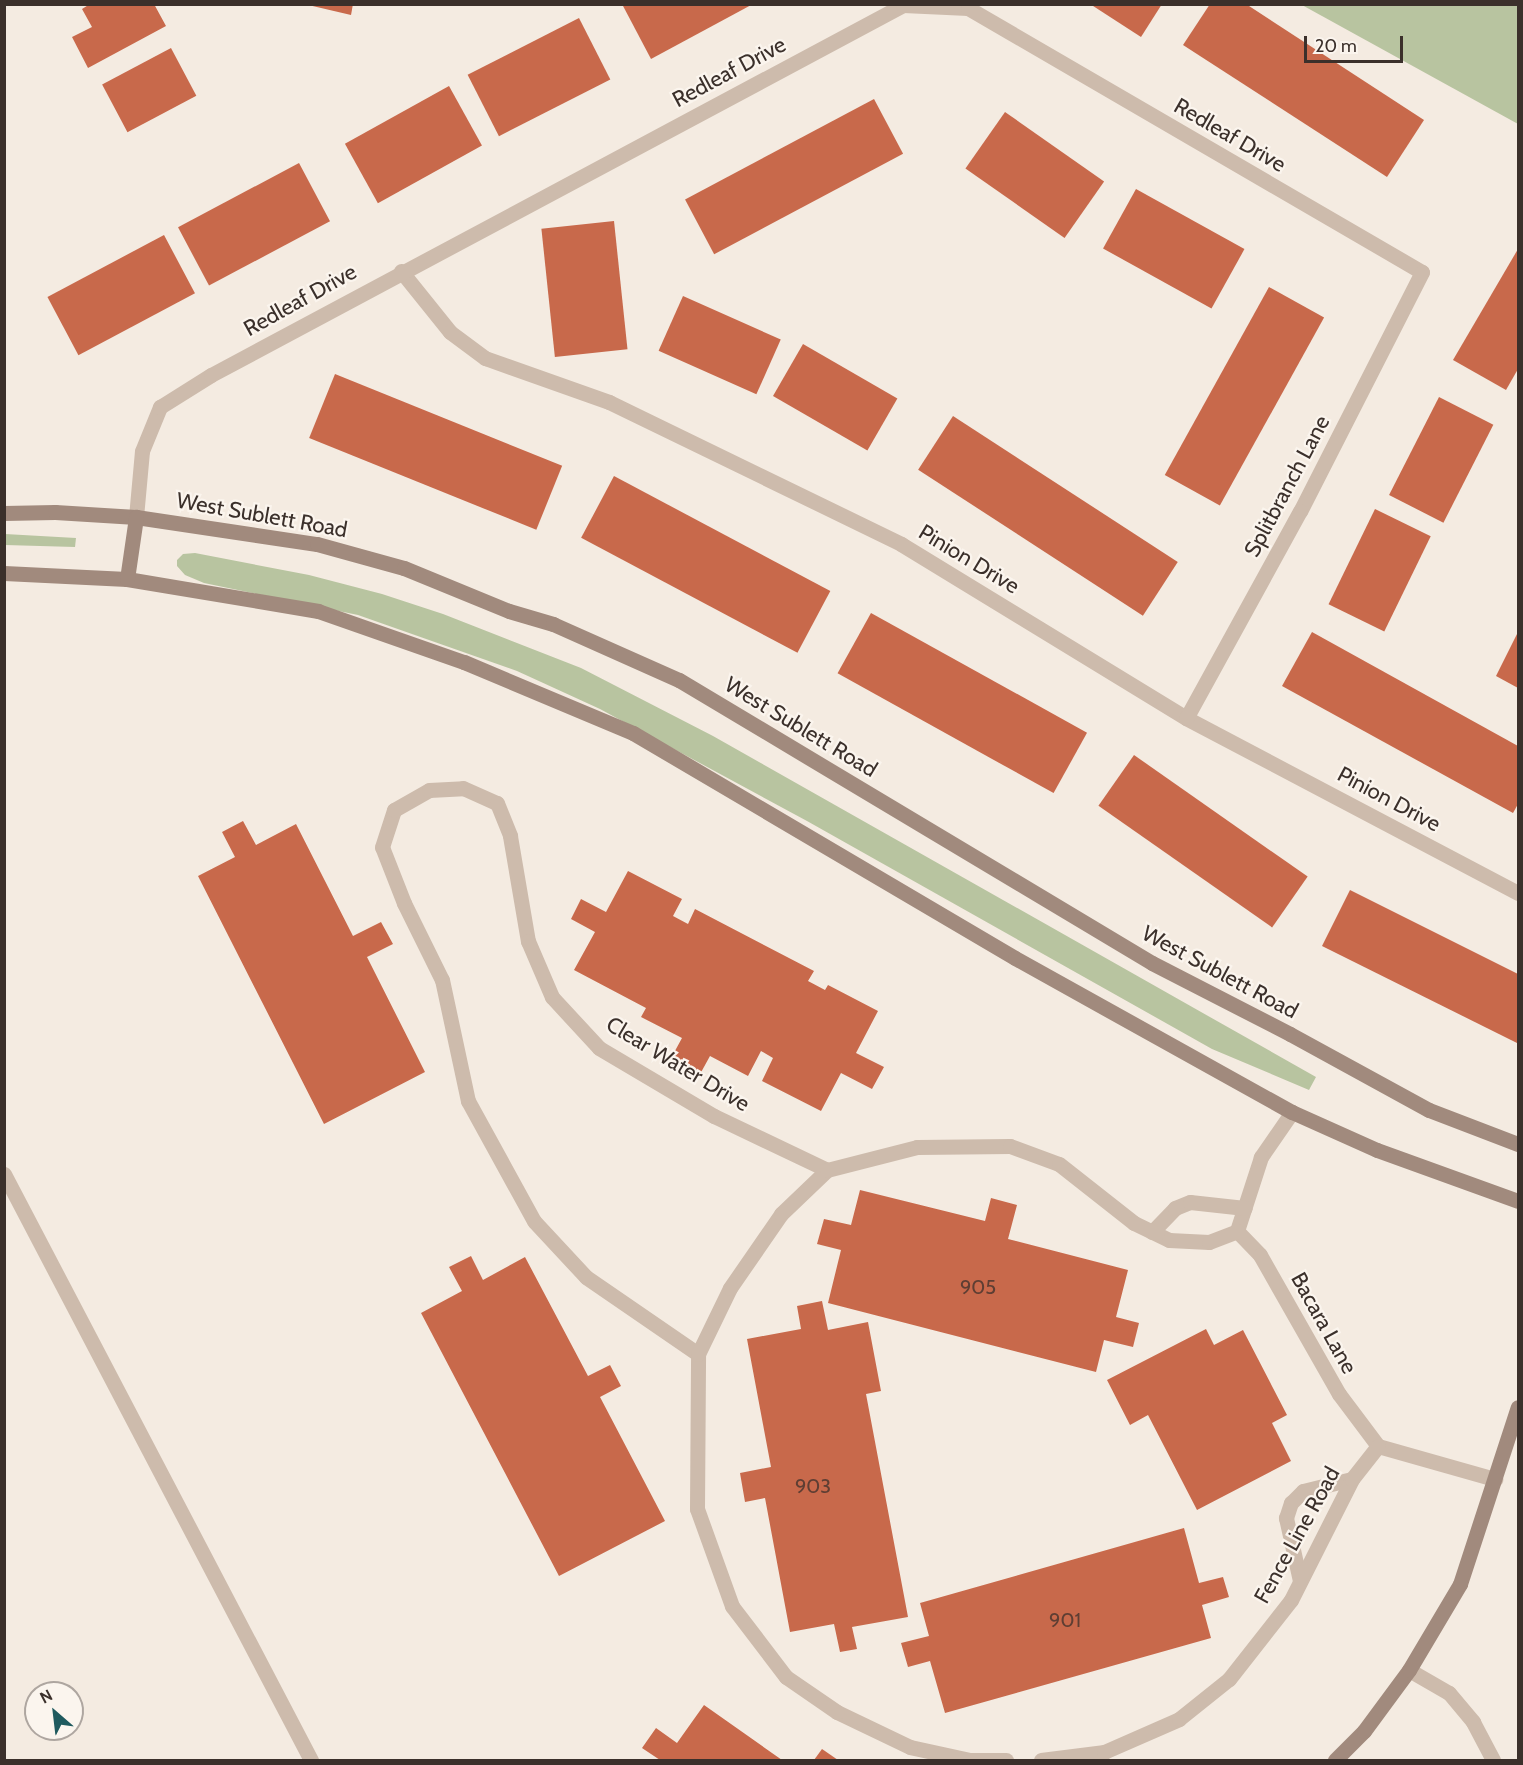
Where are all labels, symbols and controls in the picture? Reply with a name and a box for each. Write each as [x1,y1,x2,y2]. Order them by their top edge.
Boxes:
scale bar [1307,24,1406,62]
street label: Redleaf Drive [668,31,790,113]
text: 20 m [1315,35,1357,57]
street label: Redleaf Drive [1169,92,1291,178]
street label: Redleaf Drive [239,258,361,342]
street label: Splitbranch Lane [1239,411,1335,561]
street label: West Sublett Road [175,487,349,543]
street label: Pinion Drive [914,519,1024,599]
street label: West Sublett Road [720,671,882,783]
street label: Pinion Drive [1333,761,1445,837]
street label: West Sublett Road [1137,920,1303,1024]
street label: Clear Water Drive [602,1011,754,1117]
street label: Bacara Lane [1285,1268,1363,1378]
house number: 905 [960,1275,996,1299]
street label: Fence Line Road [1249,1462,1345,1608]
house number: 903 [795,1474,831,1498]
house number: 901 [1049,1608,1081,1632]
north arrow [24,1681,84,1741]
text: N [37,1685,56,1707]

